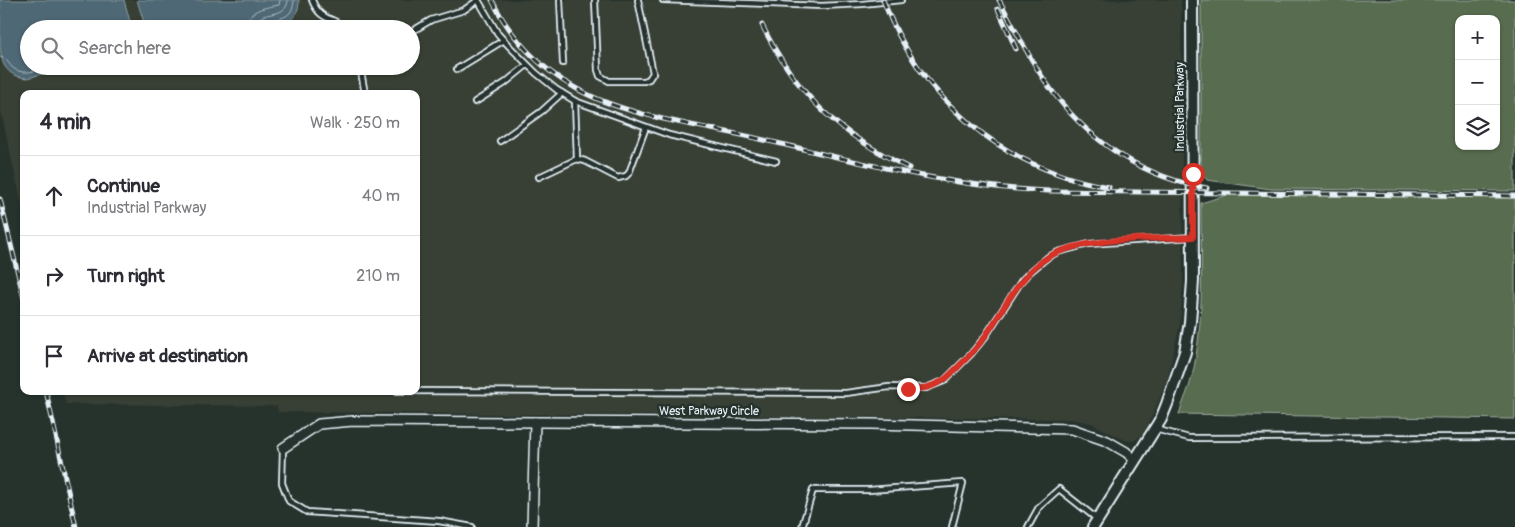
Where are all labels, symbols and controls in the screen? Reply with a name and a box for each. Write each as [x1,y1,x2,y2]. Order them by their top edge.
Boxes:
map controls [1455,15,1500,150]
button: + [1455,15,1500,60]
search box [20,20,420,75]
icon: search [38,34,66,62]
text: Search here [78,36,171,60]
button: − [1455,60,1500,105]
street label: Industrial Parkway [1173,62,1188,152]
button: layers [1455,105,1500,150]
text: 4 min [40,109,91,136]
text: Walk · 250 m [310,113,400,133]
route start [1182,163,1205,186]
text: Continue [87,174,160,198]
icon: ahead [40,182,68,210]
text: 40 m [362,186,400,206]
text: Industrial Parkway [87,198,206,218]
icon: right [40,262,68,290]
text: Turn right [87,264,165,288]
text: 210 m [356,266,400,286]
icon: arrive [40,342,68,370]
text: Arrive at destination [87,344,248,368]
route end [897,378,920,401]
street label: West Parkway Circle [659,404,759,419]

